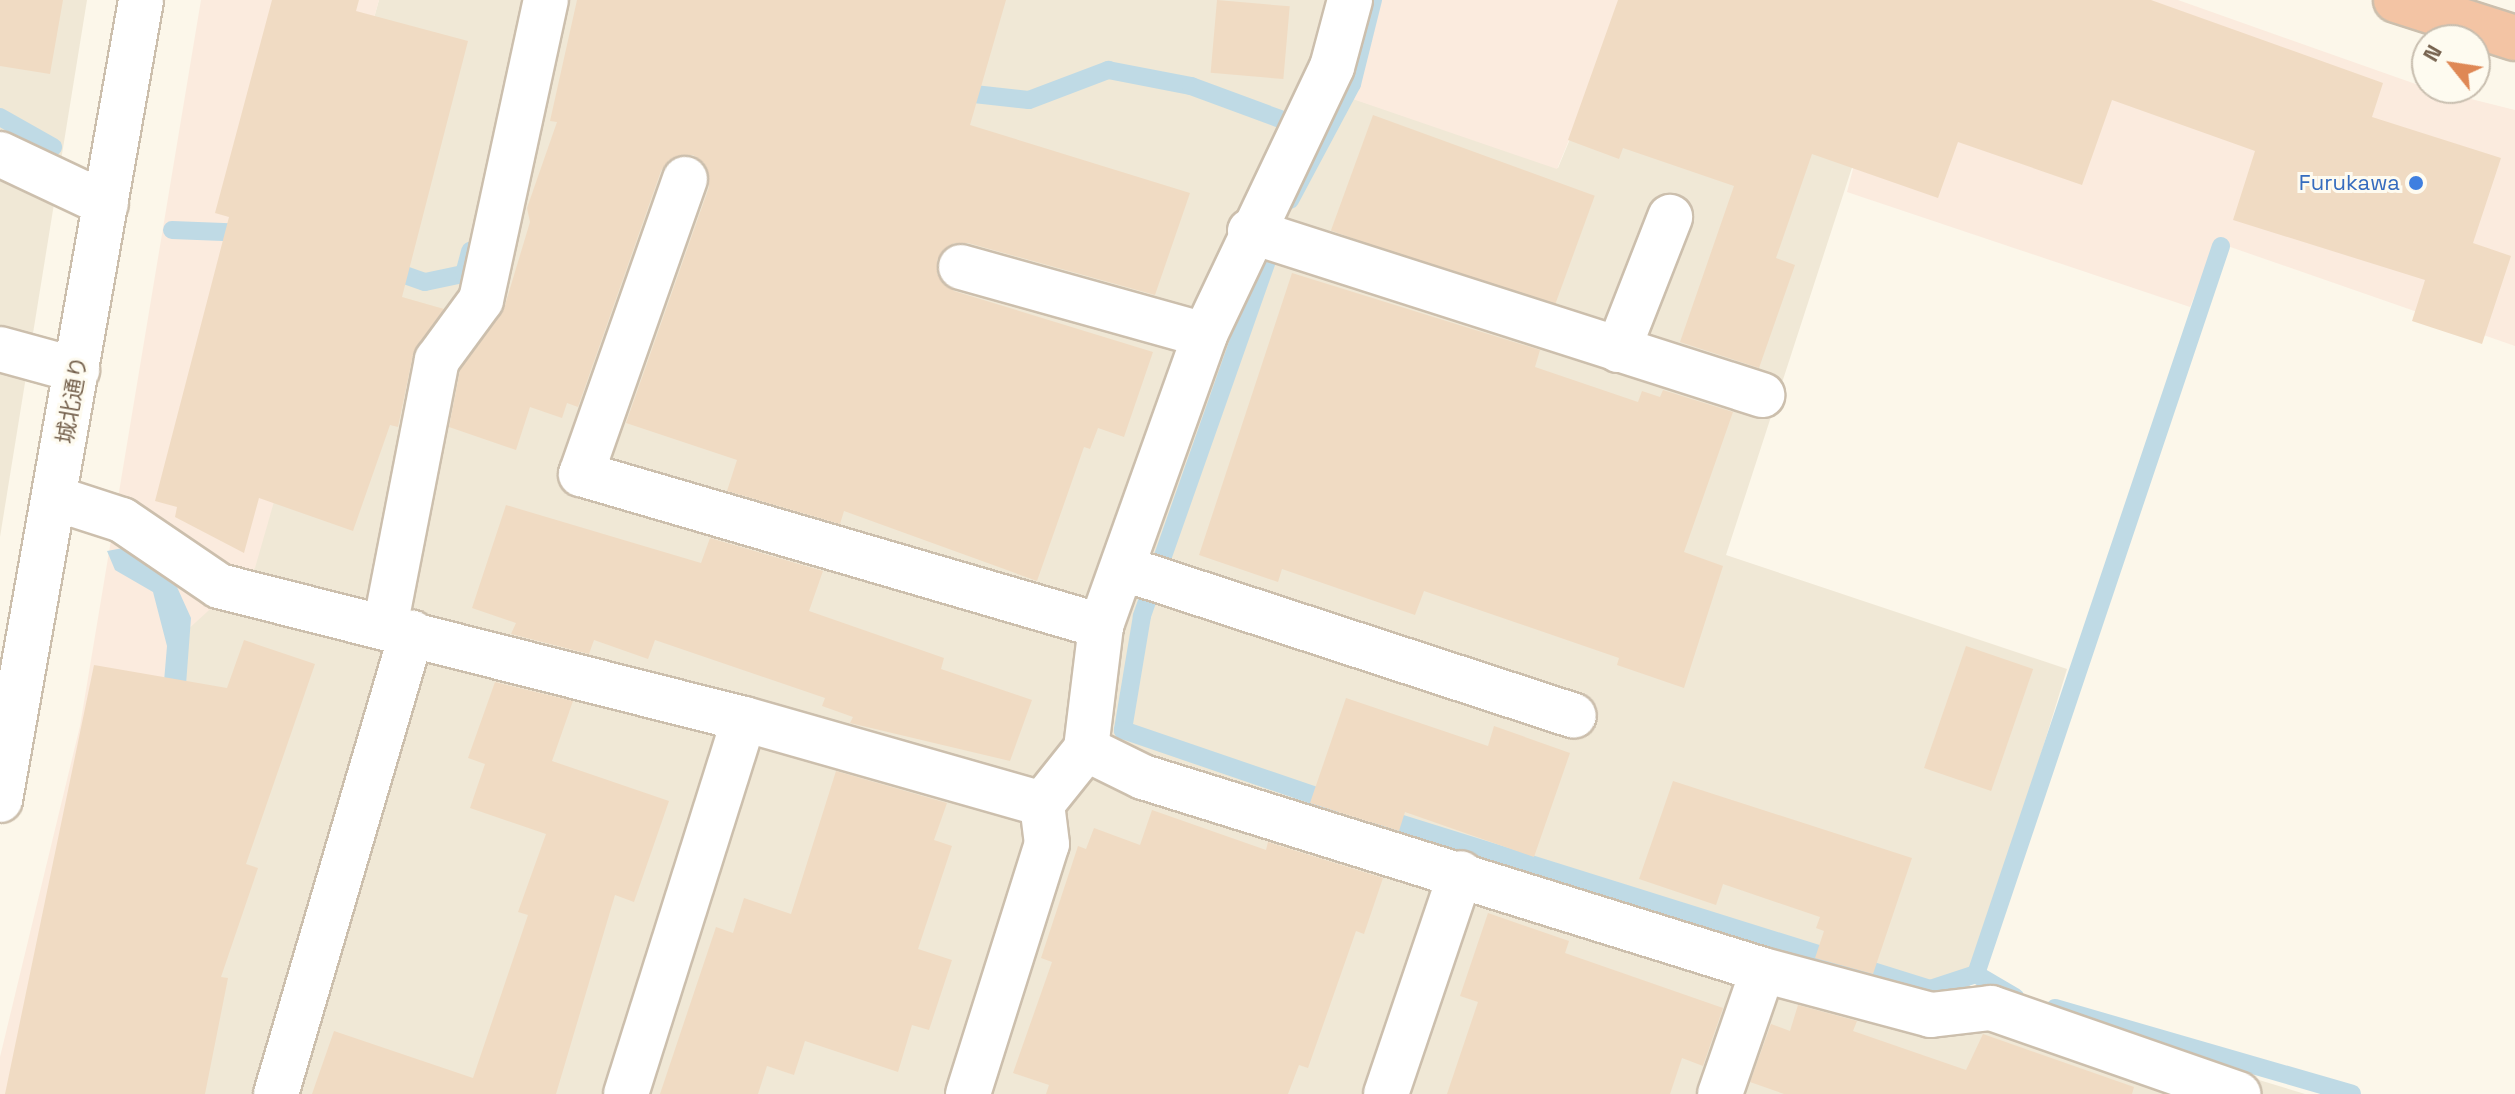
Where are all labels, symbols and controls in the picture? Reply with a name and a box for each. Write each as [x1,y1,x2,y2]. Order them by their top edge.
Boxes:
north arrow [2411,24,2491,104]
text: N [2416,40,2448,66]
place label: Furukawa [2299,170,2400,196]
marker: Furukawa [2407,174,2425,192]
street label: 城北通り [51,354,93,446]

